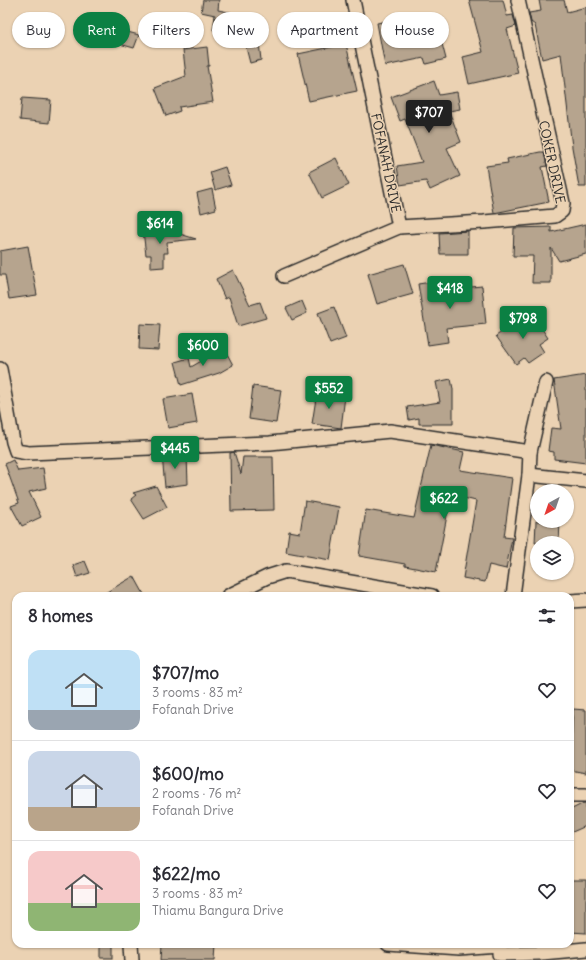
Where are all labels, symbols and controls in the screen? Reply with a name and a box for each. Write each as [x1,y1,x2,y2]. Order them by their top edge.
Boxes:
chip: Buy [12,12,65,48]
chip: Rent [73,12,130,48]
chip: Filters [138,12,204,48]
chip: New [212,12,269,48]
chip: Apartment [277,12,373,48]
chip: House [381,12,449,48]
pin: $707 [405,100,453,134]
text: $707 [415,104,443,121]
street label: FOFANAH DRIVE [367,112,405,215]
street label: COKER DRIVE [535,119,569,205]
pin: $614 [136,211,184,245]
text: $614 [146,215,174,232]
pin: $418 [426,276,474,310]
text: $418 [436,280,464,297]
pin: $798 [499,306,547,340]
text: $798 [509,310,537,327]
pin: $600 [179,333,227,367]
text: $600 [187,337,219,354]
pin: $552 [305,376,353,410]
text: $552 [314,380,344,397]
pin: $445 [151,436,199,470]
text: $445 [160,440,190,457]
north arrow [530,484,574,528]
map controls [530,484,574,580]
pin: $622 [420,486,468,520]
text: $622 [430,490,458,507]
button: layers [530,536,574,580]
text: 8 homes [28,605,93,627]
icon: filters [536,605,558,627]
text: $707/mo [152,662,219,684]
icon: home [60,666,108,714]
icon: heart [536,679,558,701]
text: 3 rooms · 83 m² [152,684,243,701]
text: Fofanah Drive [152,701,234,718]
text: $600/mo [152,763,224,785]
icon: home [60,767,108,815]
icon: heart [536,780,558,802]
text: 2 rooms · 76 m² [152,785,241,802]
text: Fofanah Drive [152,802,234,819]
text: $622/mo [152,863,220,885]
icon: home [60,867,108,915]
icon: heart [536,880,558,902]
text: 3 rooms · 83 m² [152,885,243,902]
text: Thiamu Bangura Drive [152,902,283,919]

